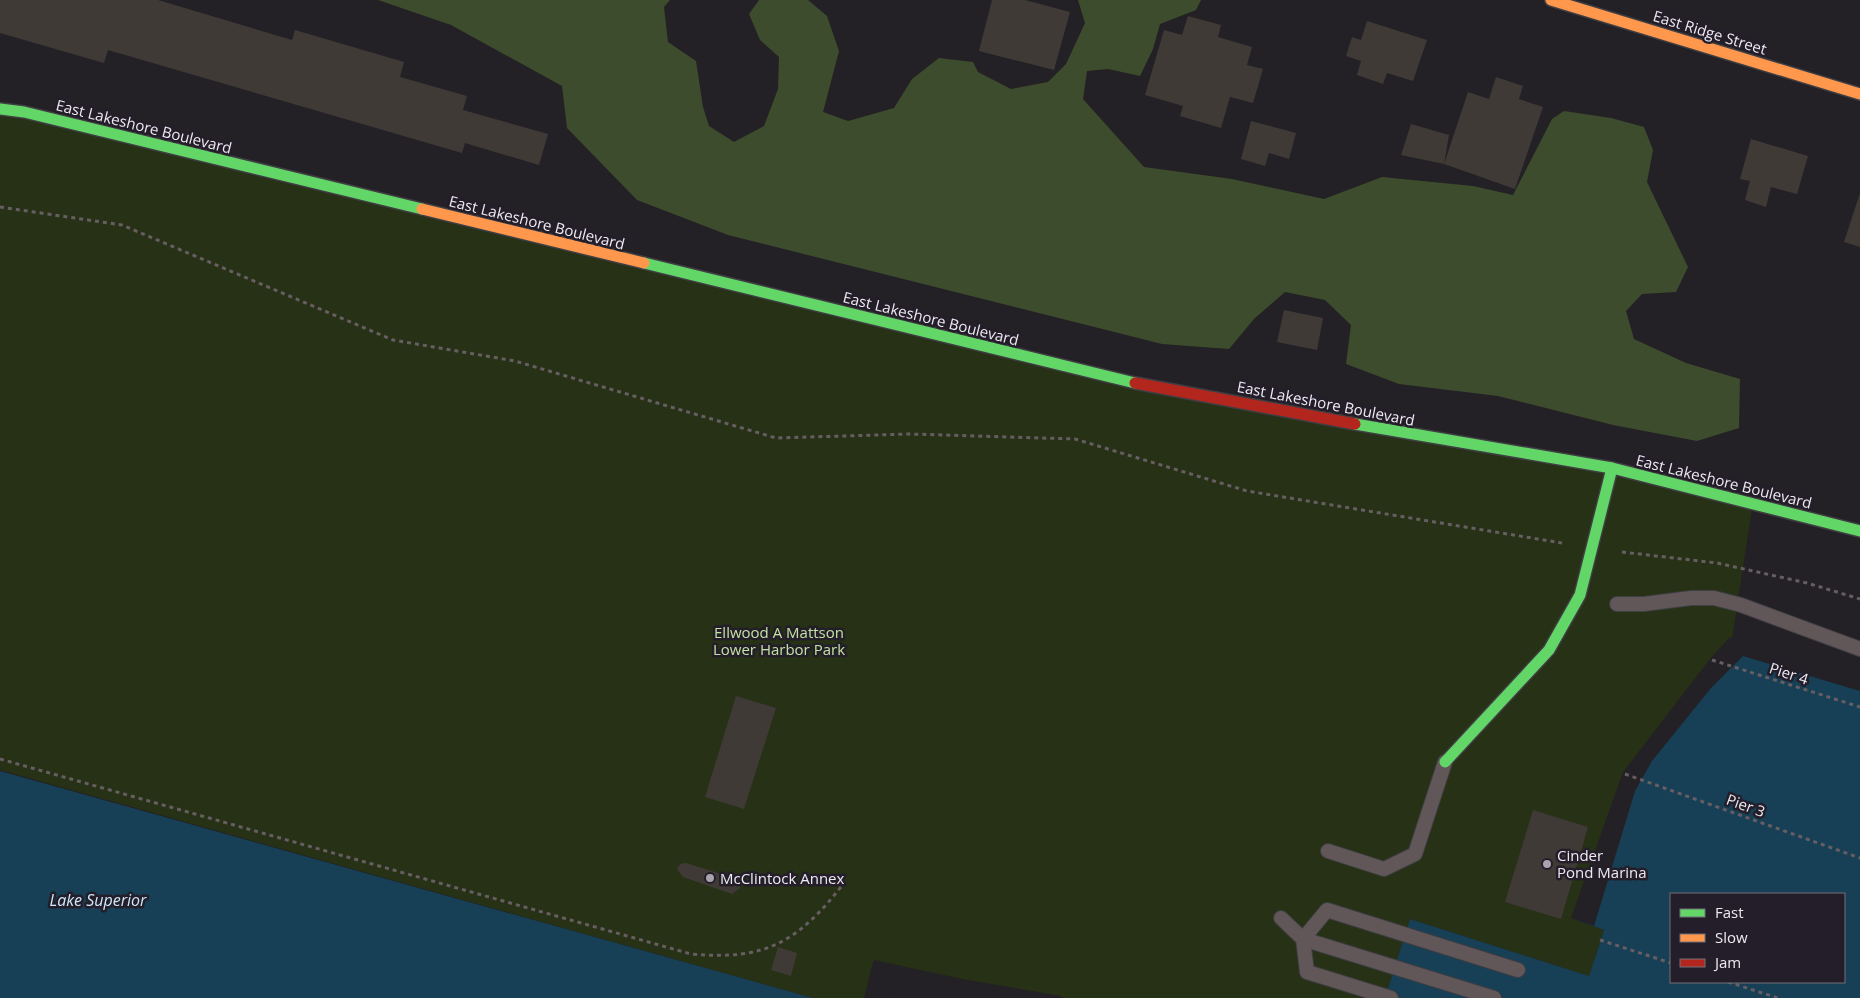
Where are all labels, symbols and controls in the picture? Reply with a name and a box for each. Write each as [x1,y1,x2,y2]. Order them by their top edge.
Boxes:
street label: East Ridge Street [1651,5,1769,59]
street label: East Lakeshore Boulevard [54,94,234,158]
street label: East Lakeshore Boulevard [447,190,627,254]
street label: East Lakeshore Boulevard [841,286,1021,350]
street label: East Lakeshore Boulevard [1235,376,1417,430]
street label: East Lakeshore Boulevard [1634,449,1814,513]
park label: Ellwood A Mattson Lower Harbor Park [713,622,845,659]
street label: Pier 4 [1767,657,1811,689]
street label: Pier 3 [1724,789,1768,821]
place label: Cinder Pond Marina [1557,845,1647,882]
marker: Cinder Pond Marina [1541,858,1553,870]
place label: McClintock Annex [720,868,845,888]
marker: McClintock Annex [704,872,716,884]
water label: Lake Superior [50,889,147,911]
legend [1670,893,1845,983]
text: Fast [1715,902,1744,922]
text: Slow [1715,927,1748,947]
text: Jam [1713,952,1741,972]

